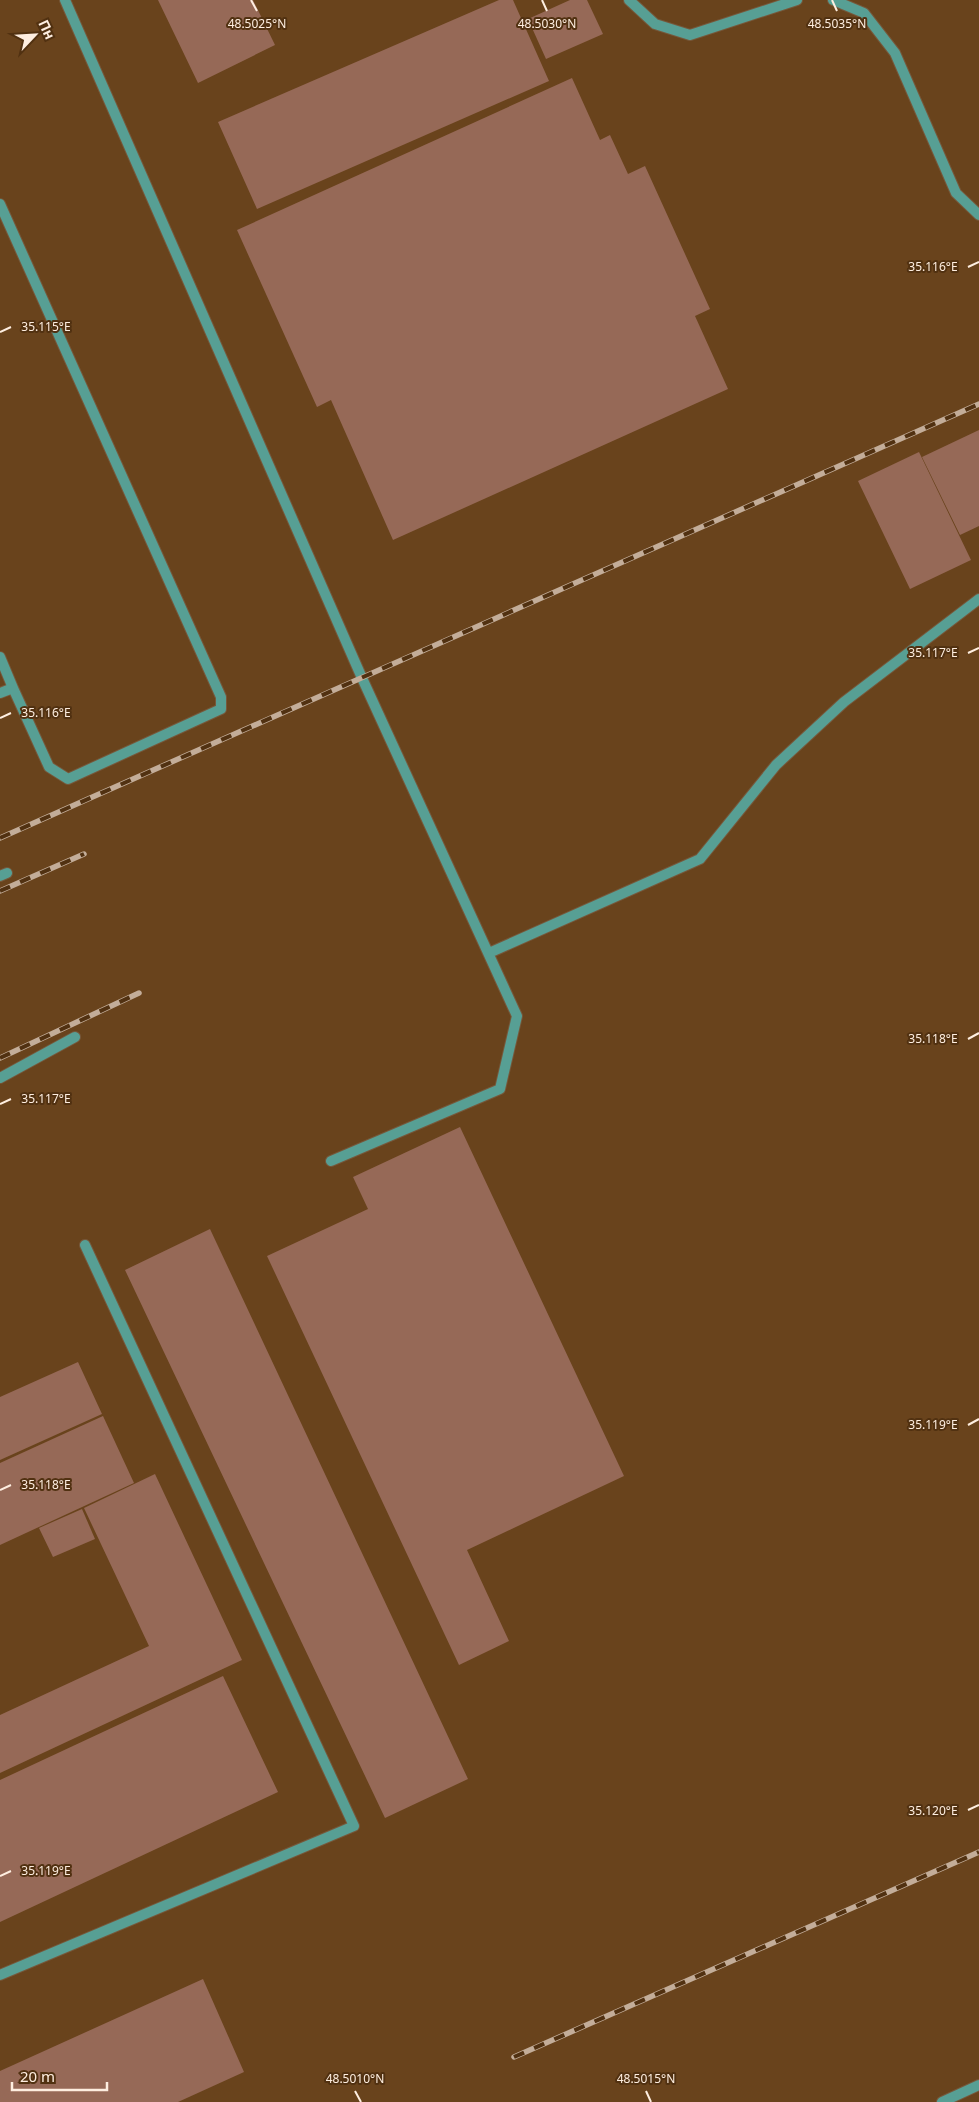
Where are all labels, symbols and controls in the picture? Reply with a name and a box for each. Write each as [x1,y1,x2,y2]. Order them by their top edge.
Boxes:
north arrow [10,10,60,60]
text: 48.5025°N [228,15,286,32]
text: 48.5030°N [518,15,576,32]
text: 48.5035°N [808,15,866,32]
text: Пн [34,16,60,42]
text: 35.116°E [908,258,958,275]
text: 35.115°E [21,318,71,335]
text: 35.117°E [908,644,958,661]
text: 35.116°E [21,704,71,721]
text: 35.118°E [908,1030,958,1047]
text: 35.117°E [21,1090,71,1107]
text: 35.119°E [908,1416,958,1433]
text: 35.118°E [21,1476,71,1493]
text: 35.120°E [908,1802,958,1819]
text: 35.119°E [21,1862,71,1879]
scale bar [12,2060,108,2092]
text: 20 m [20,2066,55,2086]
text: 48.5010°N [326,2070,384,2087]
text: 48.5015°N [617,2070,675,2087]

